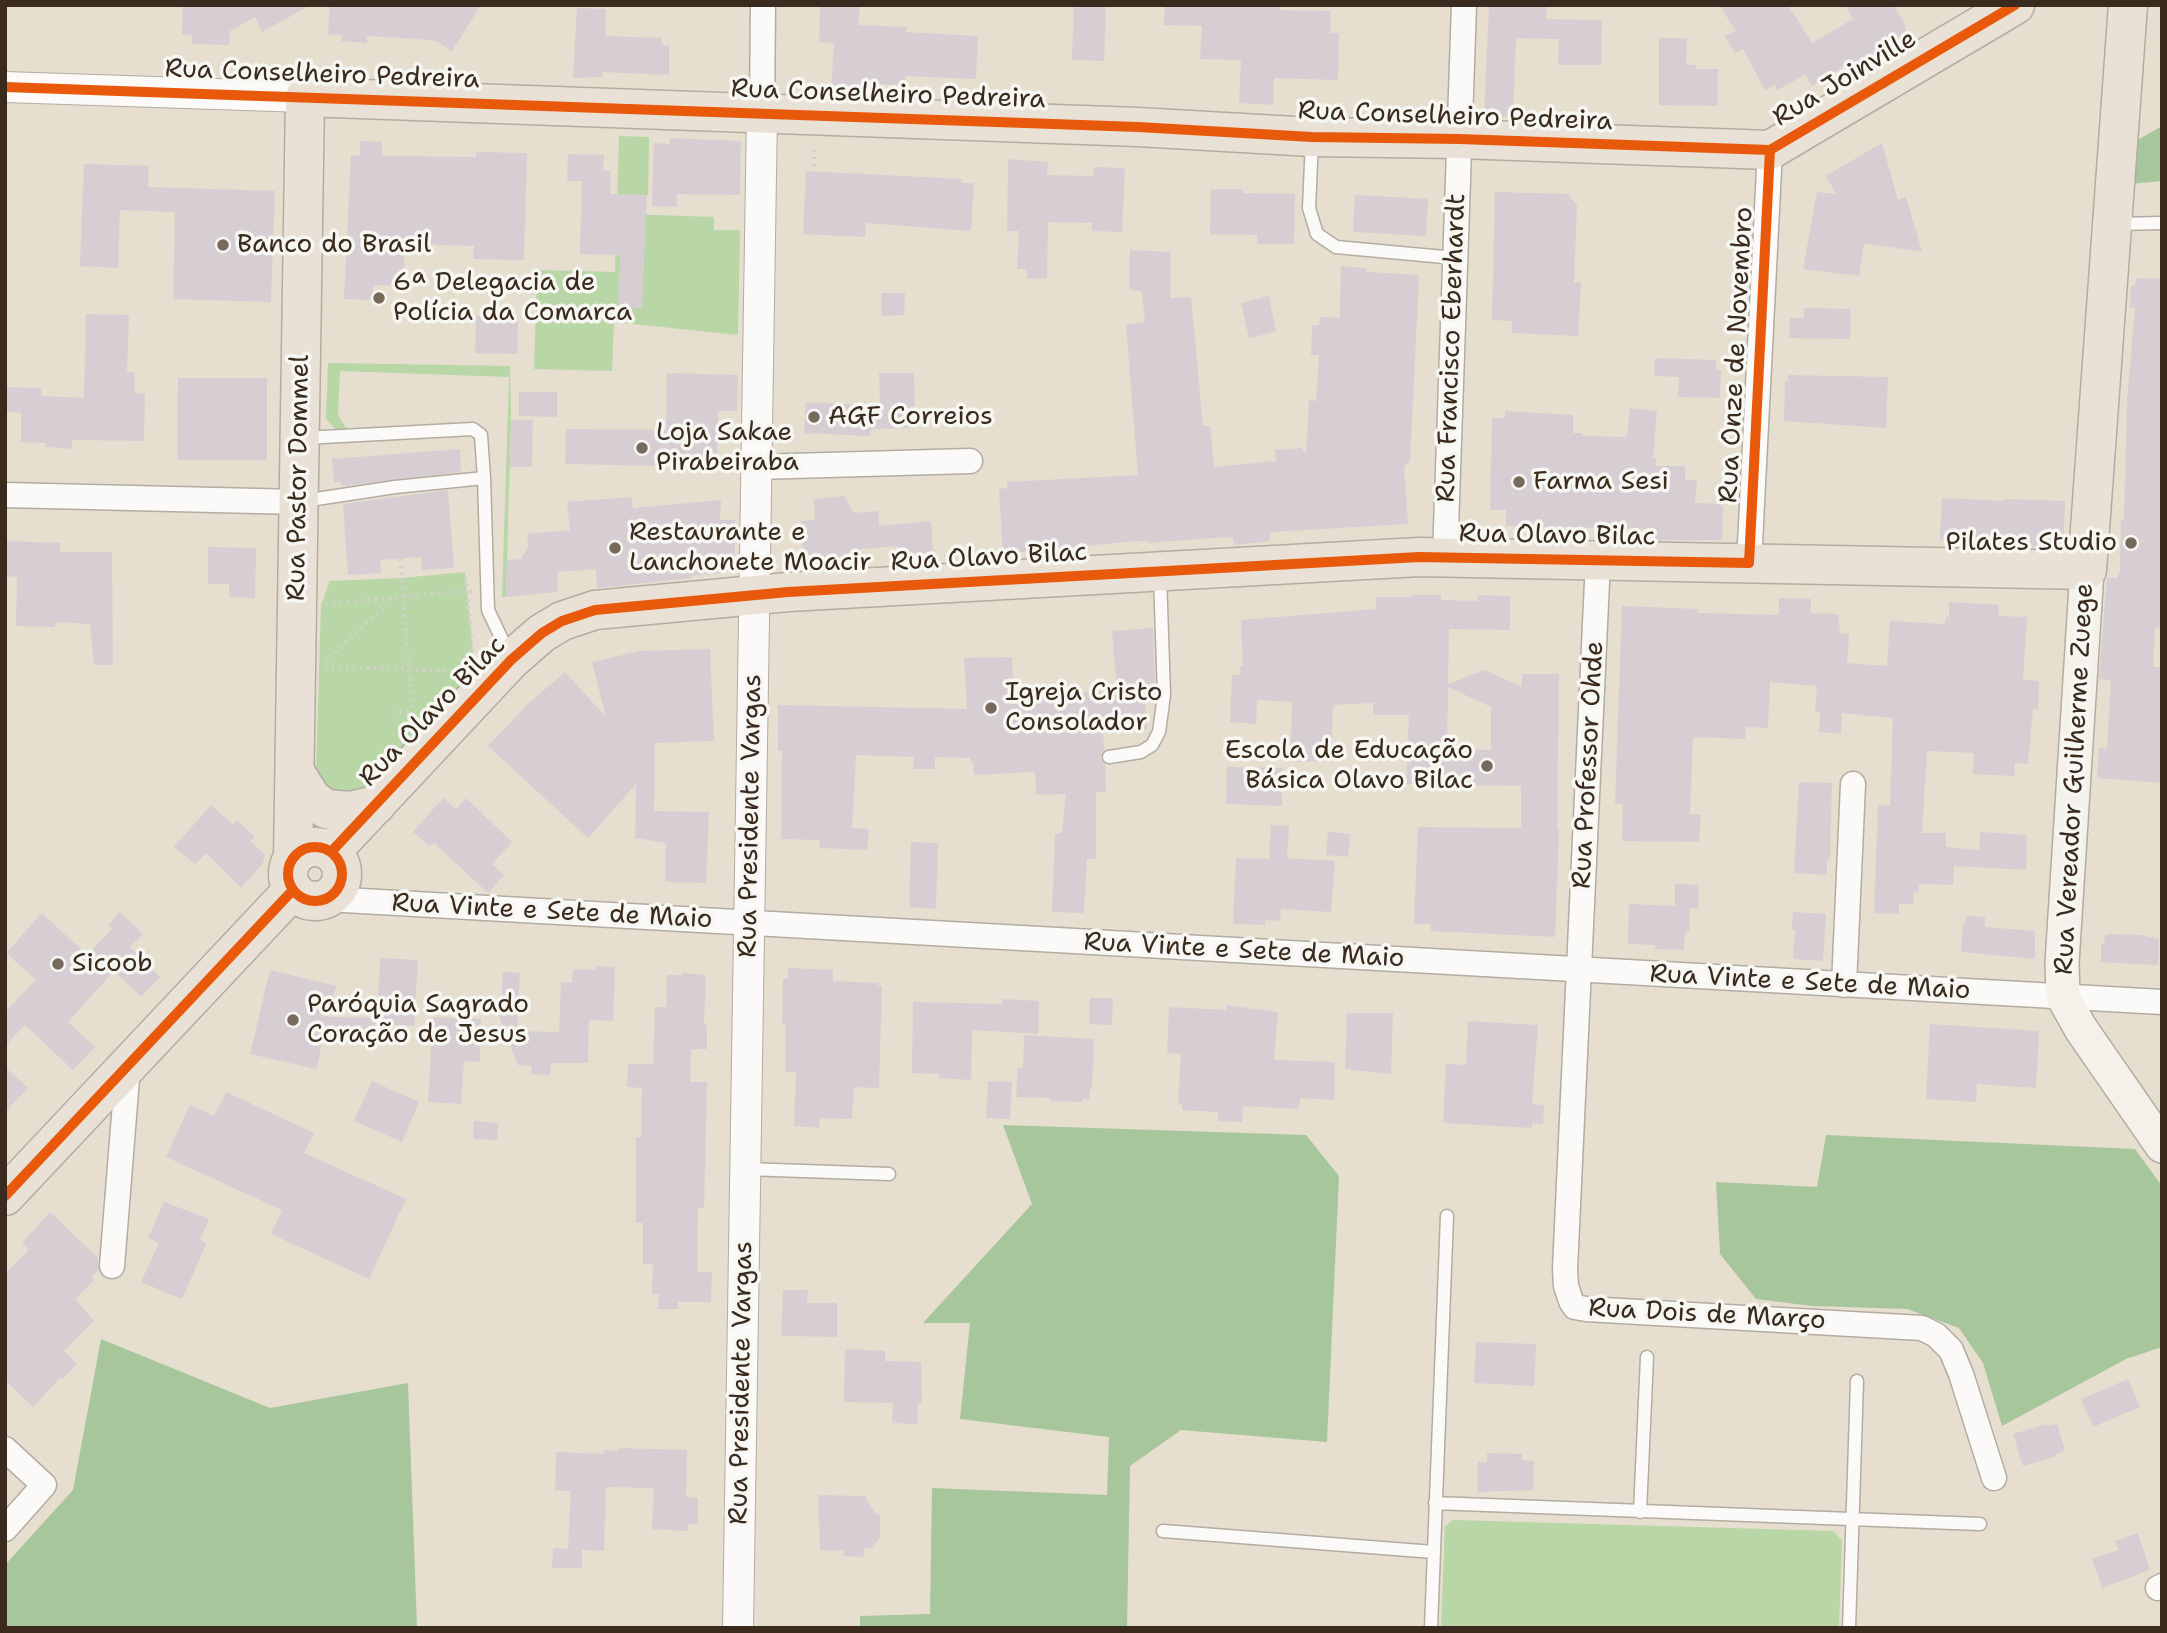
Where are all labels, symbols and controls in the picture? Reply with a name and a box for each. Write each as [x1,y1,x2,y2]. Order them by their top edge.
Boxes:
street label: Rua Joinville [1768,24,1922,134]
street label: Rua Conselheiro Pedreira [164,54,480,96]
street label: Rua Conselheiro Pedreira [730,74,1046,116]
street label: Rua Conselheiro Pedreira [1297,96,1613,138]
street label: Rua Francisco Eberhardt [1431,193,1473,503]
street label: Rua Onze de Novembro [1714,206,1760,504]
place label: Banco do Brasil [237,229,431,261]
marker: Banco do Brasil [215,237,231,253]
place label: 6ª Delegacia de Polícia da Comarca [393,267,632,328]
marker: 6ª Delegacia de Polícia da Comarca [371,290,387,306]
street label: Rua Pastor Dommel [281,355,317,601]
place label: AGF Correios [828,401,993,433]
marker: AGF Correios [806,409,822,425]
place label: Loja Sakae Pirabeiraba [656,417,799,478]
marker: Loja Sakae Pirabeiraba [634,440,650,456]
place label: Farma Sesi [1533,466,1669,498]
marker: Farma Sesi [1511,474,1527,490]
place label: Restaurante e Lanchonete Moacir [629,517,871,578]
street label: Rua Olavo Bilac [1458,519,1656,553]
place label: Pilates Studio [1946,527,2117,559]
marker: Pilates Studio [2123,535,2139,551]
street label: Rua Olavo Bilac [890,537,1088,579]
marker: Restaurante e Lanchonete Moacir [607,540,623,556]
street label: Rua Vereador Guilherme Zuege [2049,582,2101,976]
street label: Rua Olavo Bilac [353,630,513,794]
street label: Rua Professor Ohde [1567,640,1611,890]
street label: Rua Presidente Vargas [733,674,769,958]
place label: Igreja Cristo Consolador [1005,677,1163,738]
marker: Igreja Cristo Consolador [983,700,999,716]
place label: Escola de Educação Básica Olavo Bilac [1225,735,1473,796]
marker: Escola de Educação Básica Olavo Bilac [1479,758,1495,774]
street label: Rua Vinte e Sete de Maio [391,888,713,936]
street label: Rua Vinte e Sete de Maio [1083,927,1405,975]
place label: Sicoob [72,948,153,980]
marker: Sicoob [50,956,66,972]
street label: Rua Vinte e Sete de Maio [1649,959,1971,1007]
place label: Paróquia Sagrado Coração de Jesus [307,989,529,1050]
marker: Paróquia Sagrado Coração de Jesus [285,1012,301,1028]
street label: Rua Presidente Vargas [724,1241,760,1525]
street label: Rua Dois de Março [1587,1293,1827,1337]

